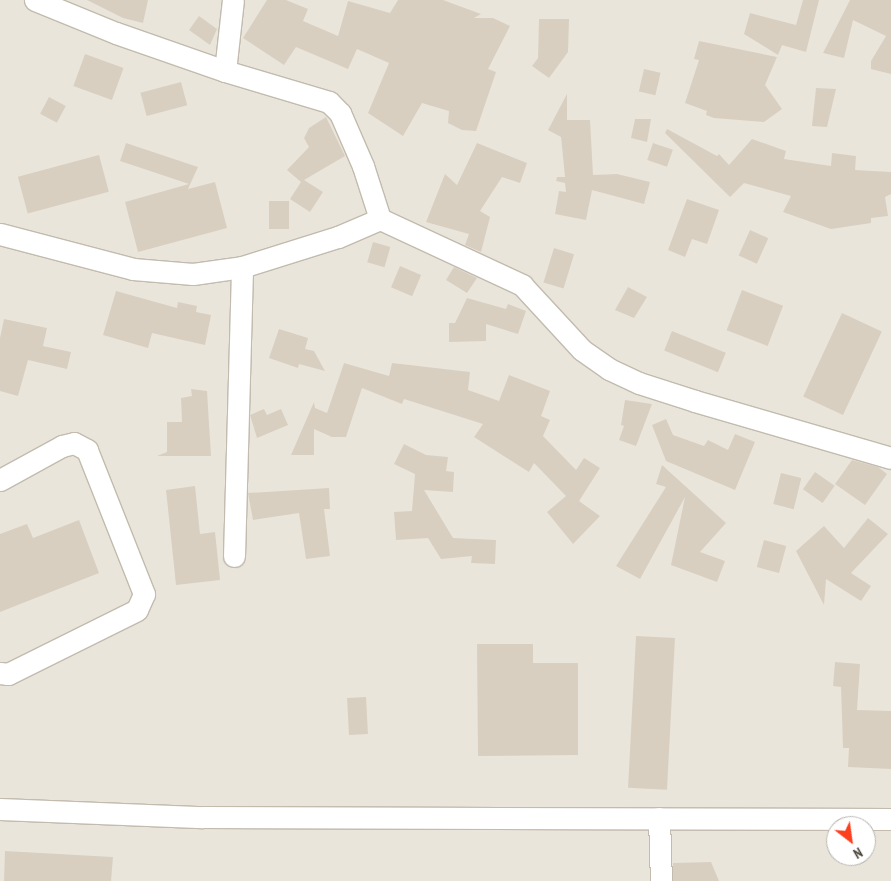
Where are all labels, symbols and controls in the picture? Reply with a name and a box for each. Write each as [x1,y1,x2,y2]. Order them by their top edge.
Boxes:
north arrow [826,816,876,866]
text: N [850,843,866,863]

